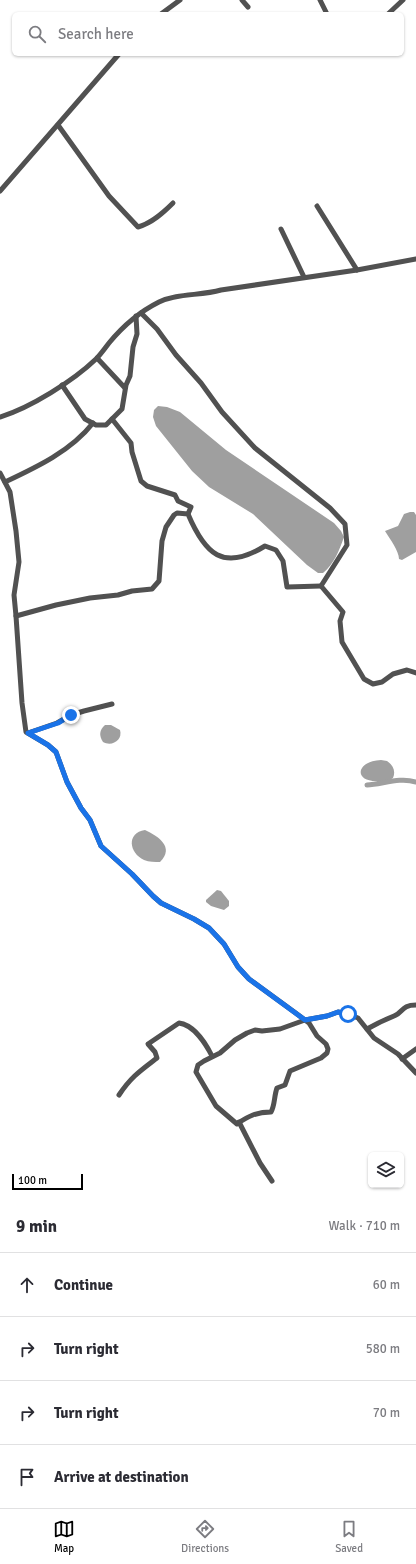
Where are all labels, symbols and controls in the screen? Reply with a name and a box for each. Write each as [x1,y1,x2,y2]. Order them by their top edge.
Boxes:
search box [12,12,404,56]
icon: search [26,23,48,45]
text: Search here [58,25,134,43]
route end [62,706,80,724]
route start [339,1005,357,1023]
map controls [368,1152,404,1188]
button: layers [368,1152,404,1188]
scale bar [12,1172,83,1191]
text: 100 m [18,1174,47,1187]
text: 9 min [16,1216,57,1237]
text: Walk · 710 m [329,1218,400,1234]
icon: ahead [16,1274,38,1296]
text: Continue [54,1276,113,1294]
text: 60 m [373,1277,400,1293]
icon: right [16,1338,38,1360]
text: Turn right [54,1340,119,1358]
text: 580 m [366,1341,400,1357]
icon: right [16,1402,38,1424]
text: Turn right [54,1404,119,1422]
text: 70 m [373,1405,400,1421]
icon: arrive [16,1466,38,1488]
text: Arrive at destination [54,1468,189,1486]
tab: Map [53,1518,75,1555]
tab: Directions [181,1518,229,1555]
tab: Saved [335,1518,363,1555]

